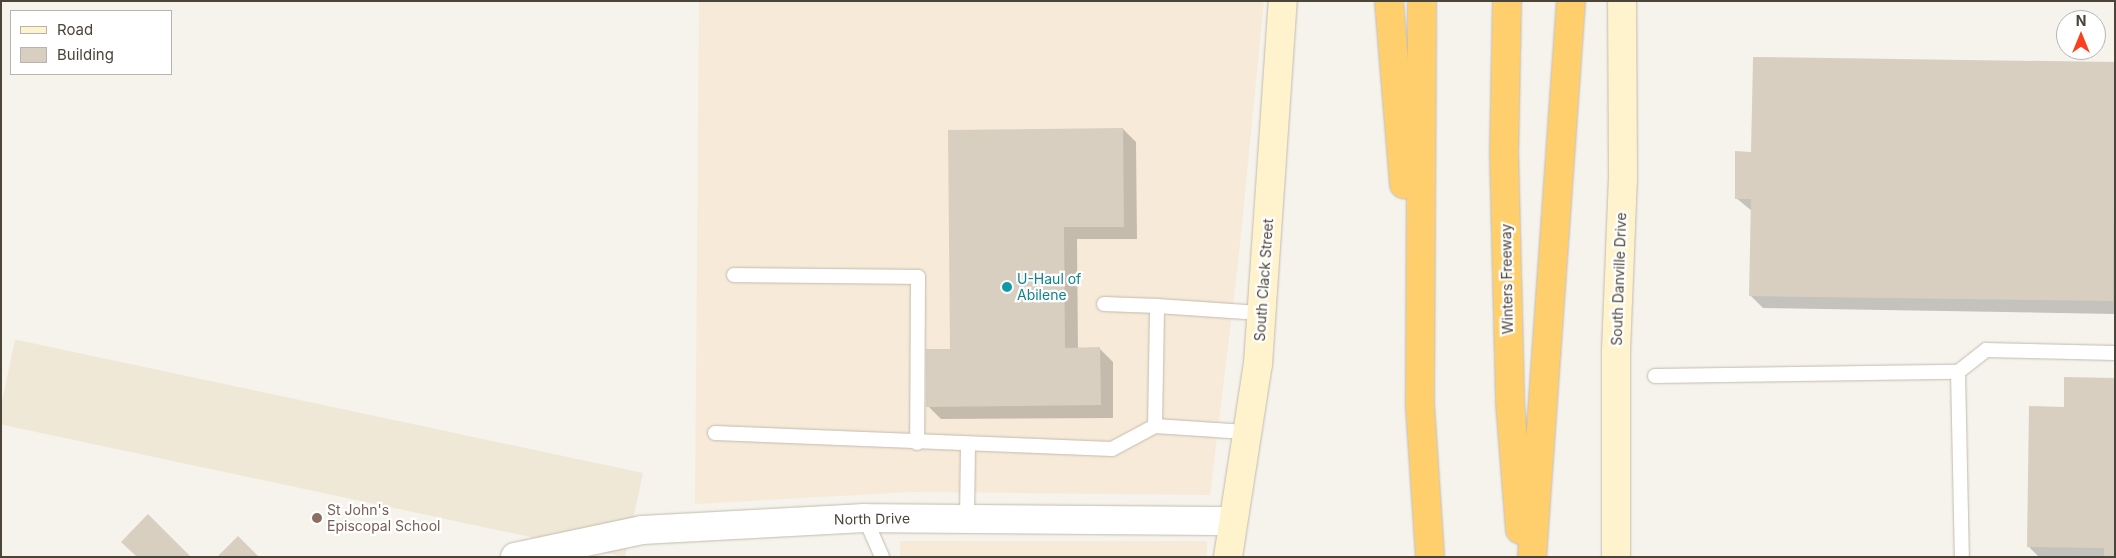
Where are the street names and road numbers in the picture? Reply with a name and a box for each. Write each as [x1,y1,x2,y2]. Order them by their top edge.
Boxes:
street label: South Danville Drive [1608,212,1630,346]
street label: South Clack Street [1251,218,1277,342]
street label: Winters Freeway [1498,224,1516,334]
street label: North Drive [834,510,910,528]

